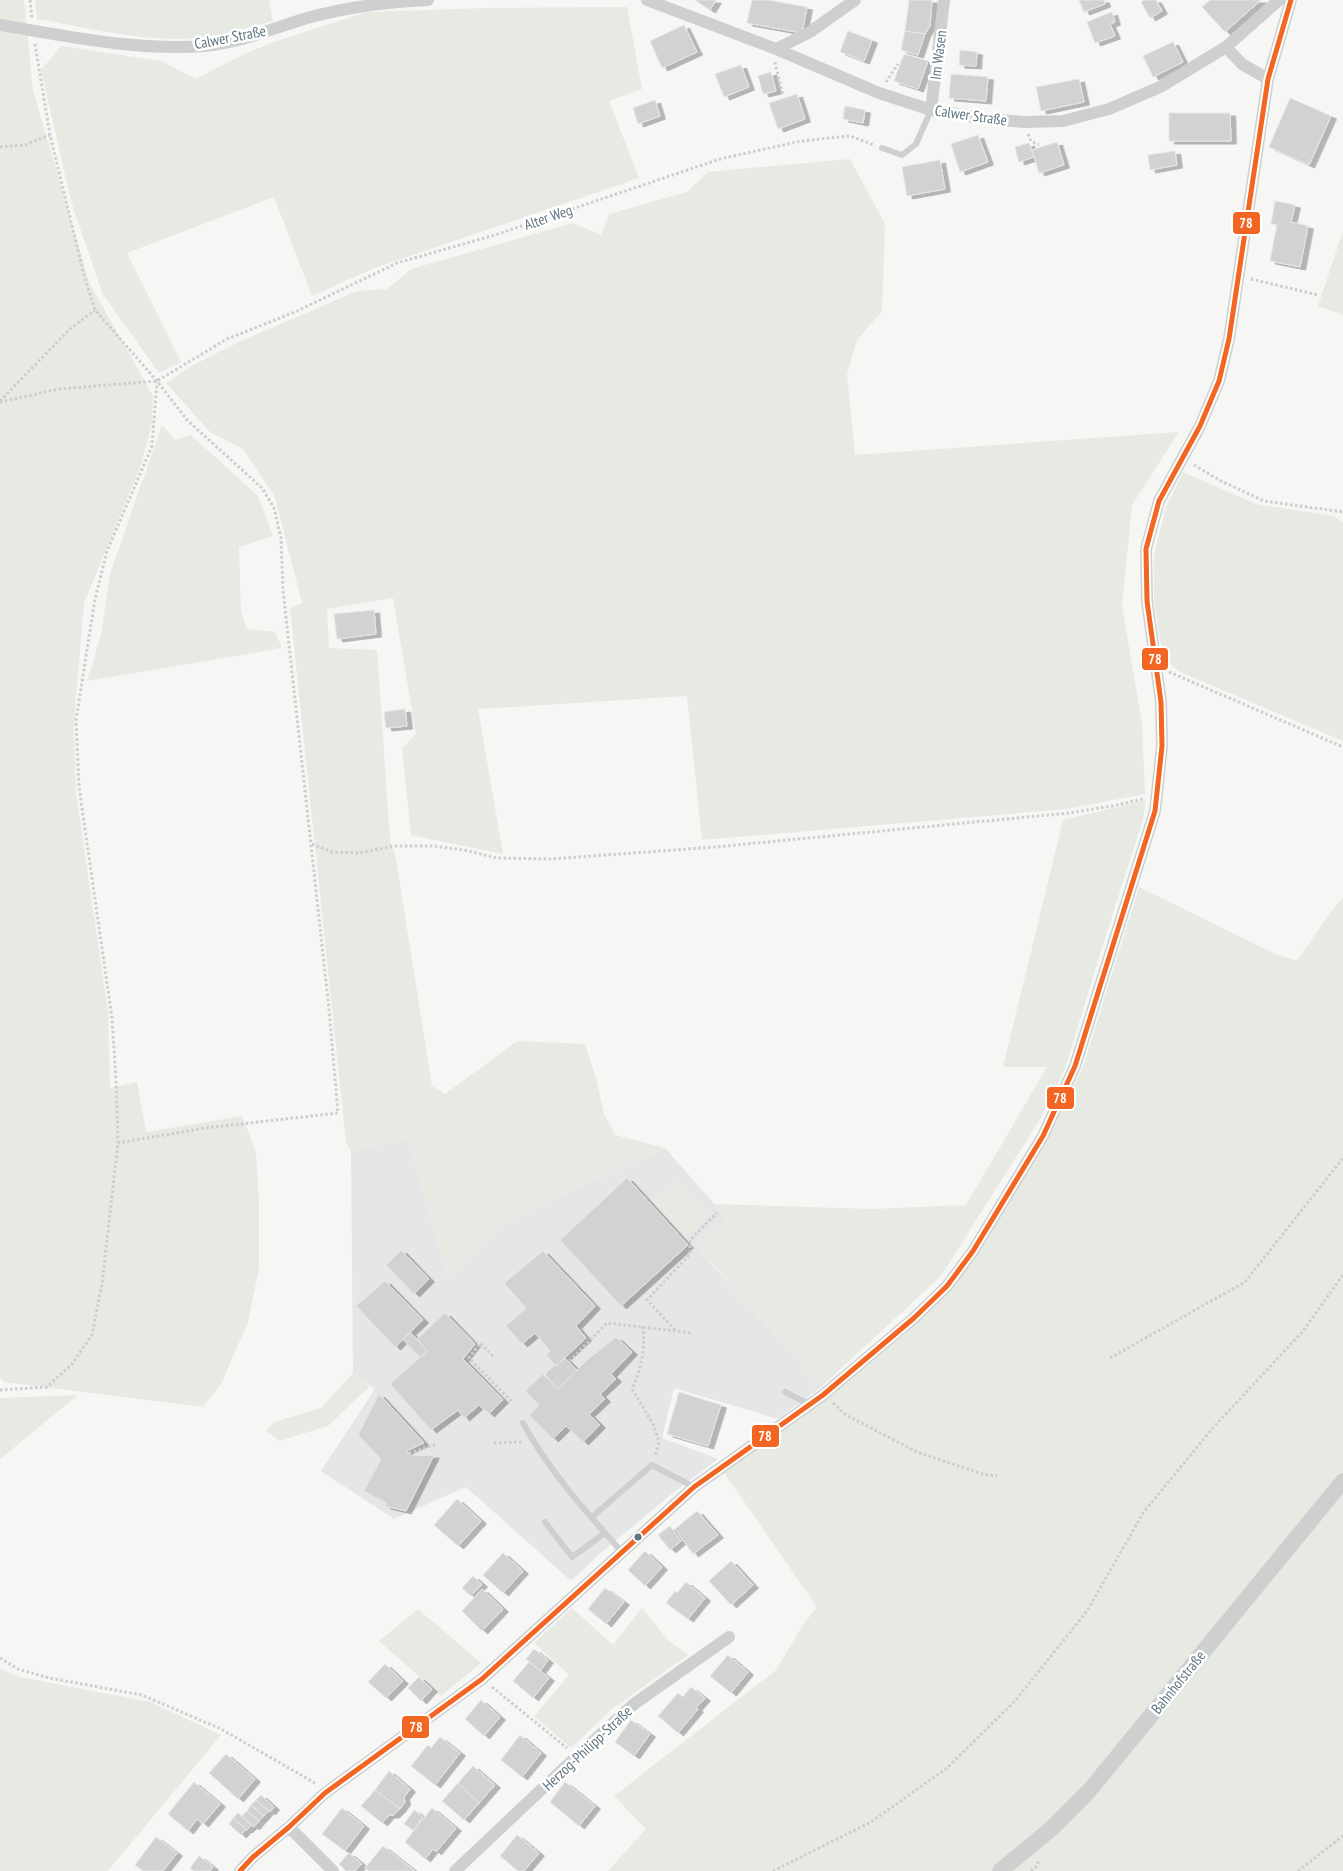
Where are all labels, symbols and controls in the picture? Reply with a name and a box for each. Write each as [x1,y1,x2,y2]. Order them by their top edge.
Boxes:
street label: Calwer Straße [193,21,267,53]
street label: Im Wasen [926,29,950,81]
street label: Calwer Straße [934,101,1008,129]
street label: Alter Weg [521,200,575,234]
line badge: 78 [1232,211,1261,235]
text: 78 [1239,214,1253,232]
line badge: 78 [1141,647,1169,671]
text: 78 [1148,650,1162,668]
line badge: 78 [1046,1086,1075,1110]
text: 78 [1053,1089,1067,1107]
line badge: 78 [751,1424,780,1448]
text: 78 [758,1427,772,1445]
unlabelled marker [633,1532,643,1542]
street label: Bahnhofstraße [1147,1647,1209,1717]
street label: Herzog-Philipp-Straße [538,1702,636,1794]
line badge: 78 [401,1715,430,1739]
text: 78 [409,1718,423,1736]

